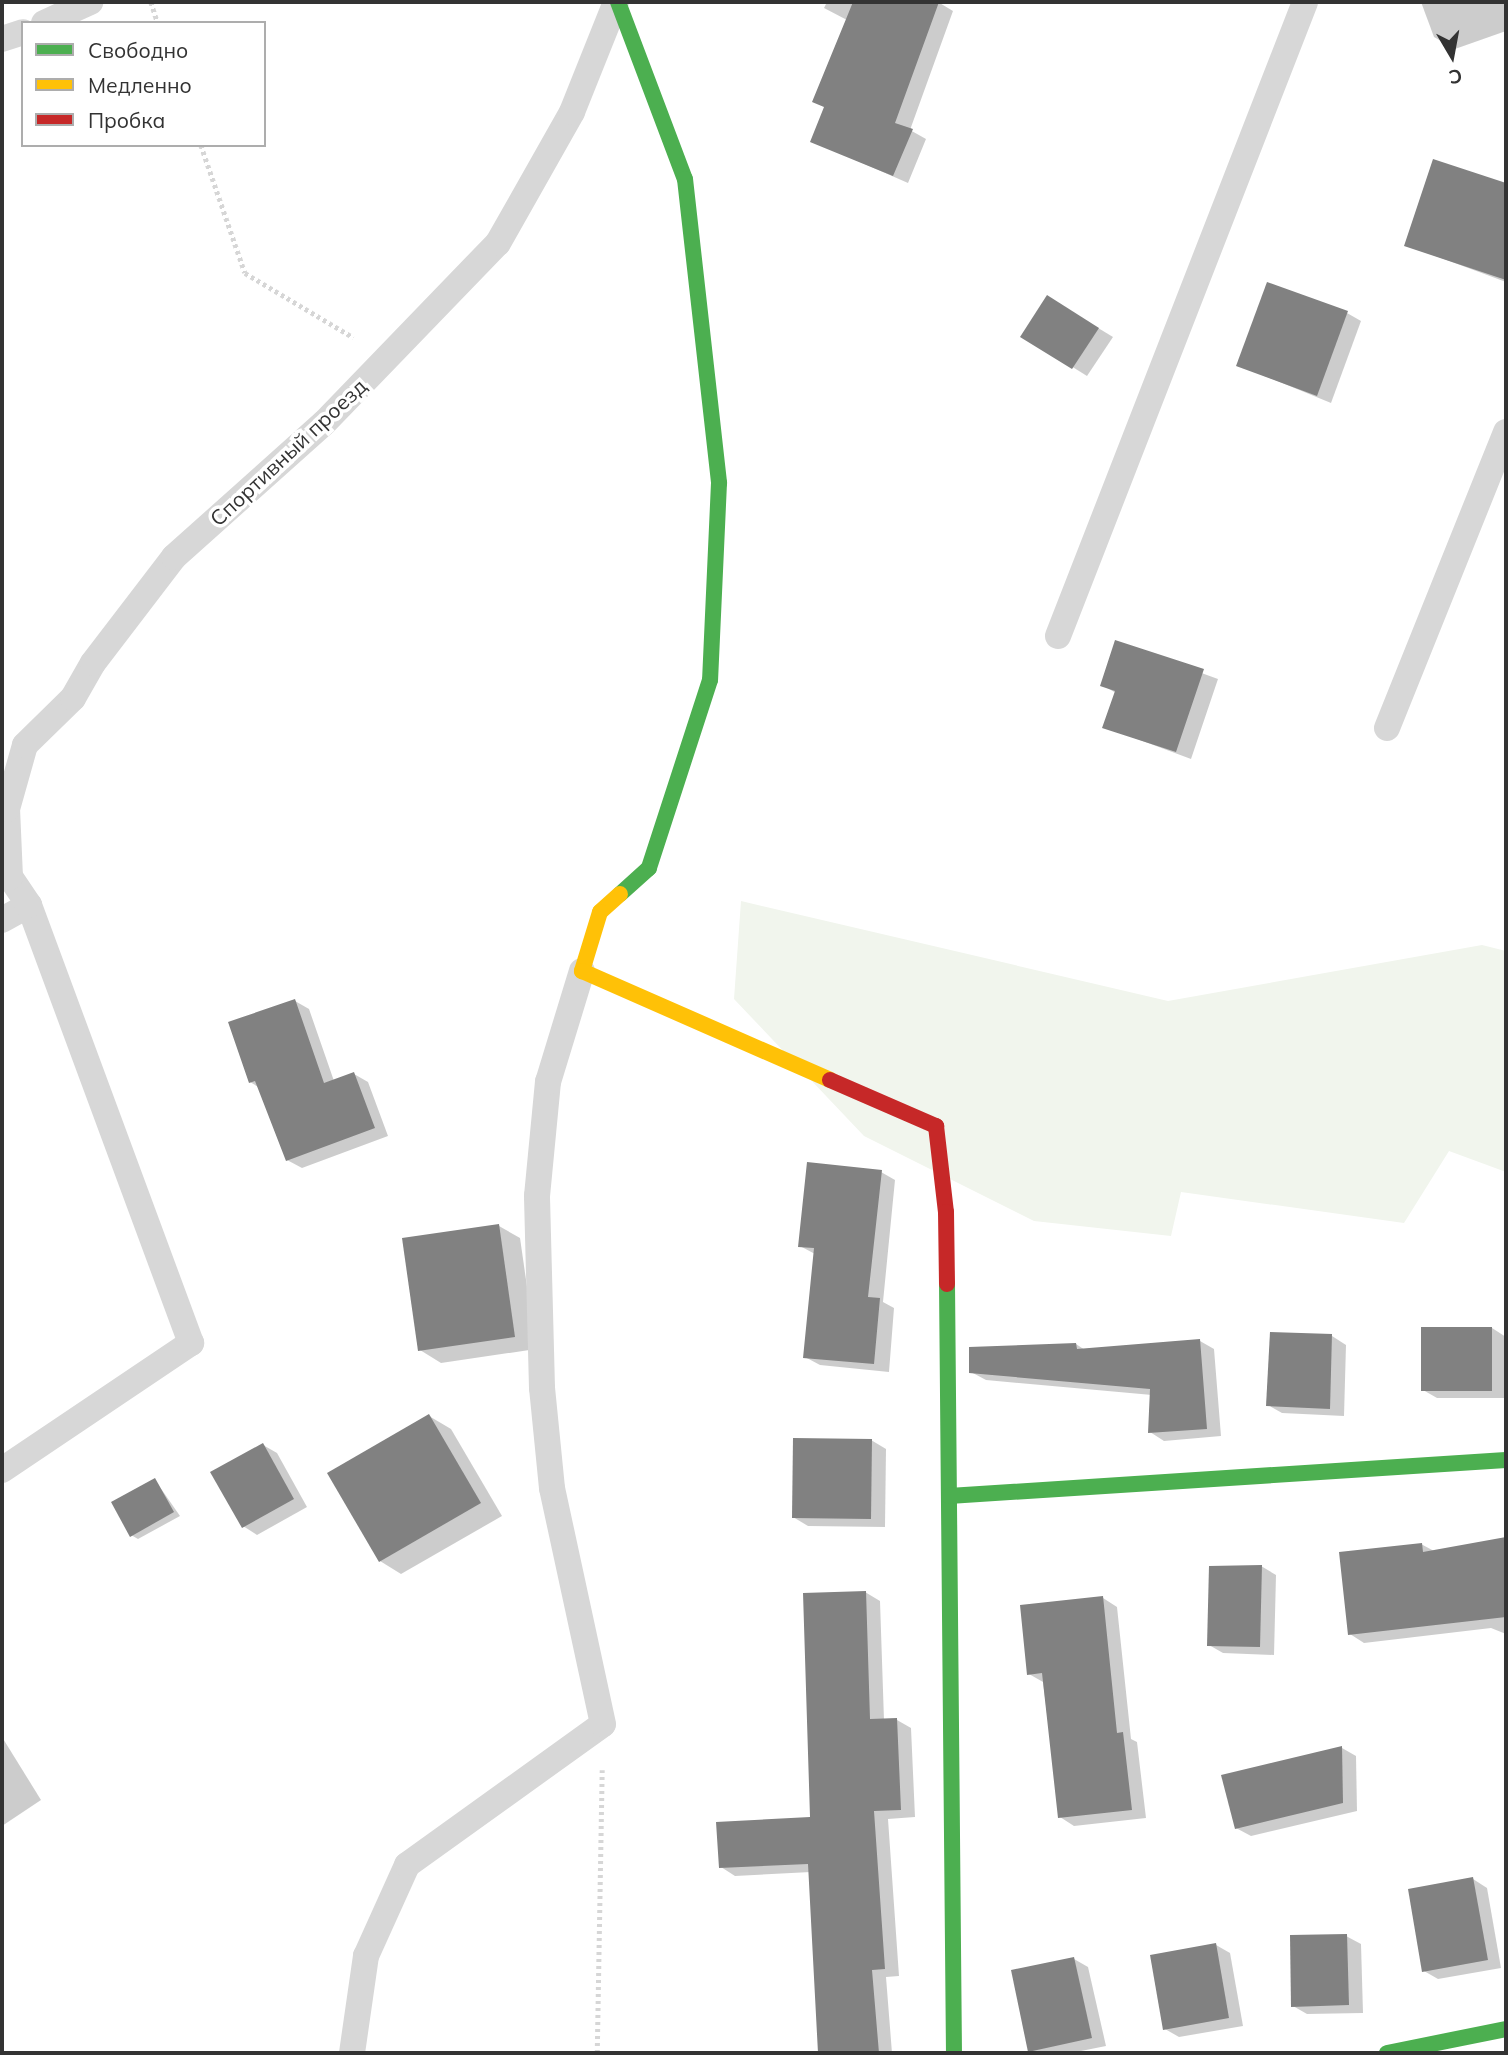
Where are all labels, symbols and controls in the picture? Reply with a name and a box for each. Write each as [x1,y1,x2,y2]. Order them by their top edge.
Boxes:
legend [21,21,266,147]
north arrow [1417,21,1487,91]
text: Свободно [88,37,188,63]
text: С [1447,64,1464,90]
text: Медленно [88,72,192,98]
text: Пробка [88,107,165,133]
street label: Спортивный проезд [205,373,371,531]

